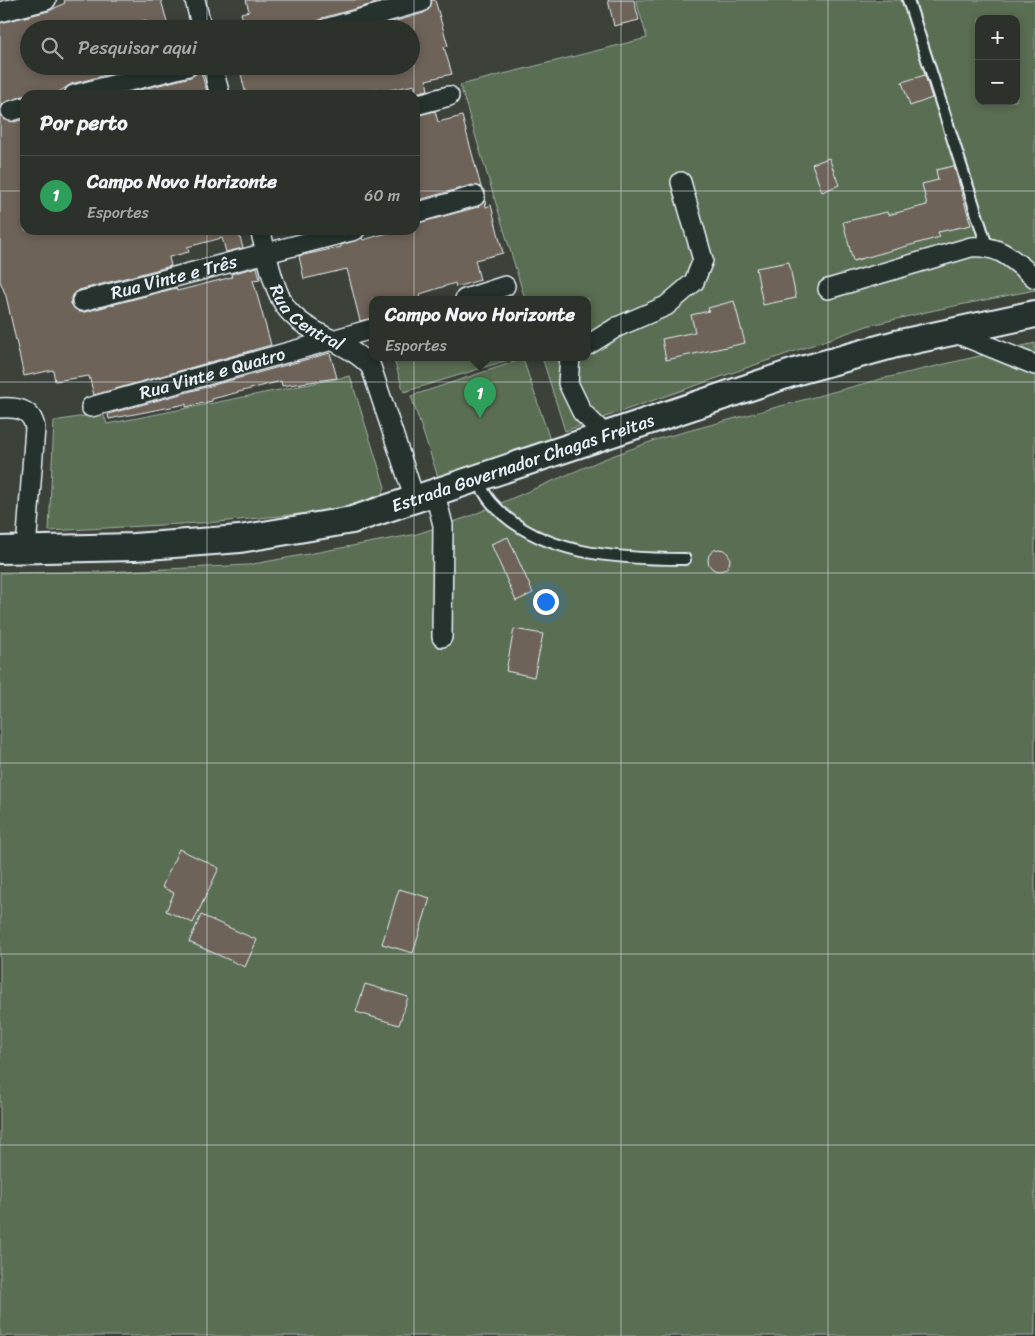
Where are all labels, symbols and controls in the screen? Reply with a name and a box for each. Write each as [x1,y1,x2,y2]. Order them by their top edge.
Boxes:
map controls [975,15,1020,105]
button: + [975,15,1020,60]
search box [20,20,420,75]
text: Pesquisar aqui [78,31,197,64]
icon: search [38,34,66,62]
button: − [975,60,1020,105]
text: Por perto [40,104,128,142]
text: Campo Novo Horizonte [87,165,277,198]
text: 1 [53,181,59,210]
text: 60 m [364,181,400,210]
text: Esportes [87,198,149,227]
street label: Rua Vinte e Três [107,245,241,309]
street label: Rua Central [260,279,351,360]
popup [369,296,591,361]
text: Campo Novo Horizonte [385,298,575,331]
text: Esportes [385,331,447,360]
street label: Rua Vinte e Quatro [136,338,289,409]
pin: 1 [464,377,496,418]
street label: Estrada Governador Chagas Freitas [387,404,659,522]
your location [533,589,559,615]

